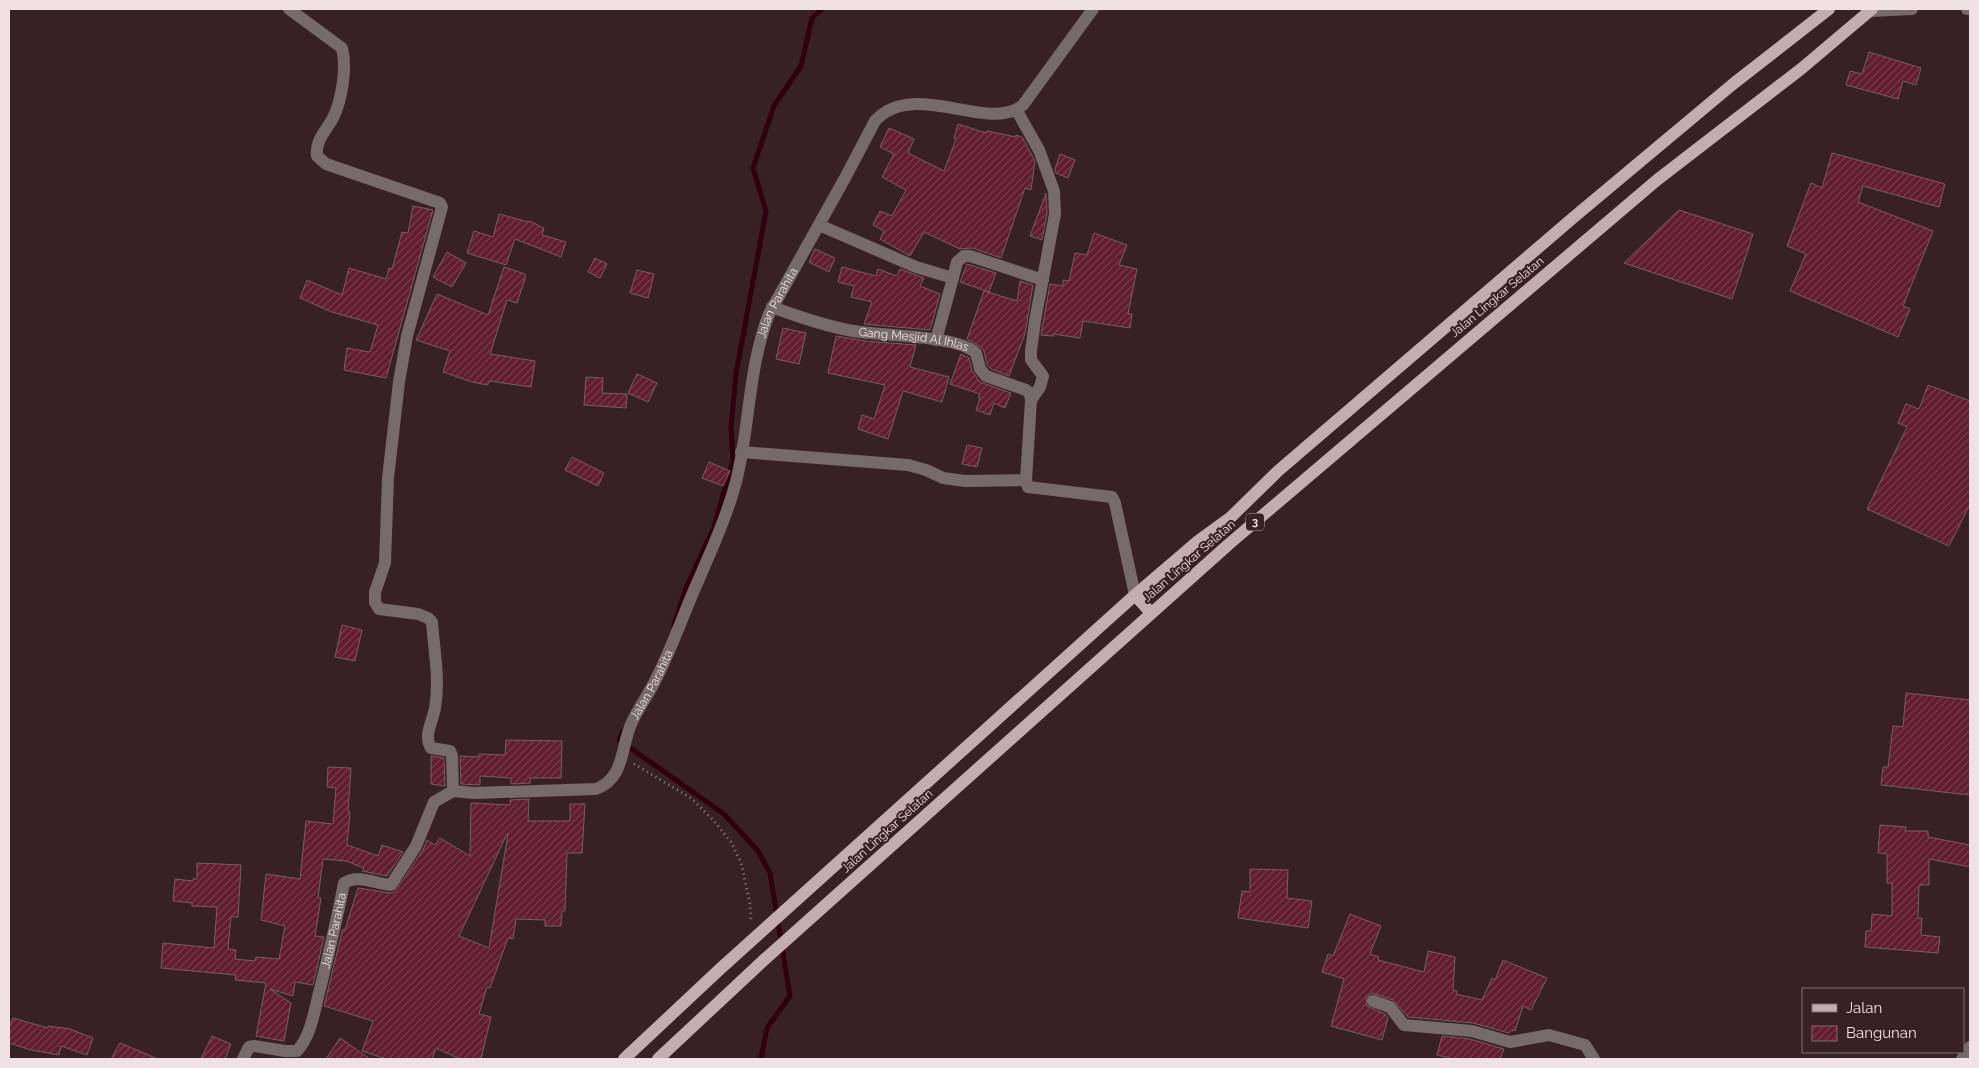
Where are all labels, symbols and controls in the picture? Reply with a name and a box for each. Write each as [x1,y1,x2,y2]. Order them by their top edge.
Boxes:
street label: Jalan Lingkar Selatan [1447,254,1547,340]
street label: Jalan Parahita [754,265,800,340]
street label: Gang Mesjid Al Ihlas [858,325,971,354]
road number: 3 [1246,514,1264,530]
street label: Jalan Lingkar Selatan [1140,517,1238,605]
street label: Jalan Parahita [627,648,676,722]
street label: Jalan Lingkar Selatan [839,786,935,876]
street label: Jalan Parahita [318,891,349,970]
legend [1802,988,1964,1053]
text: Jalan [1846,999,1882,1017]
text: Bangunan [1846,1024,1917,1042]

